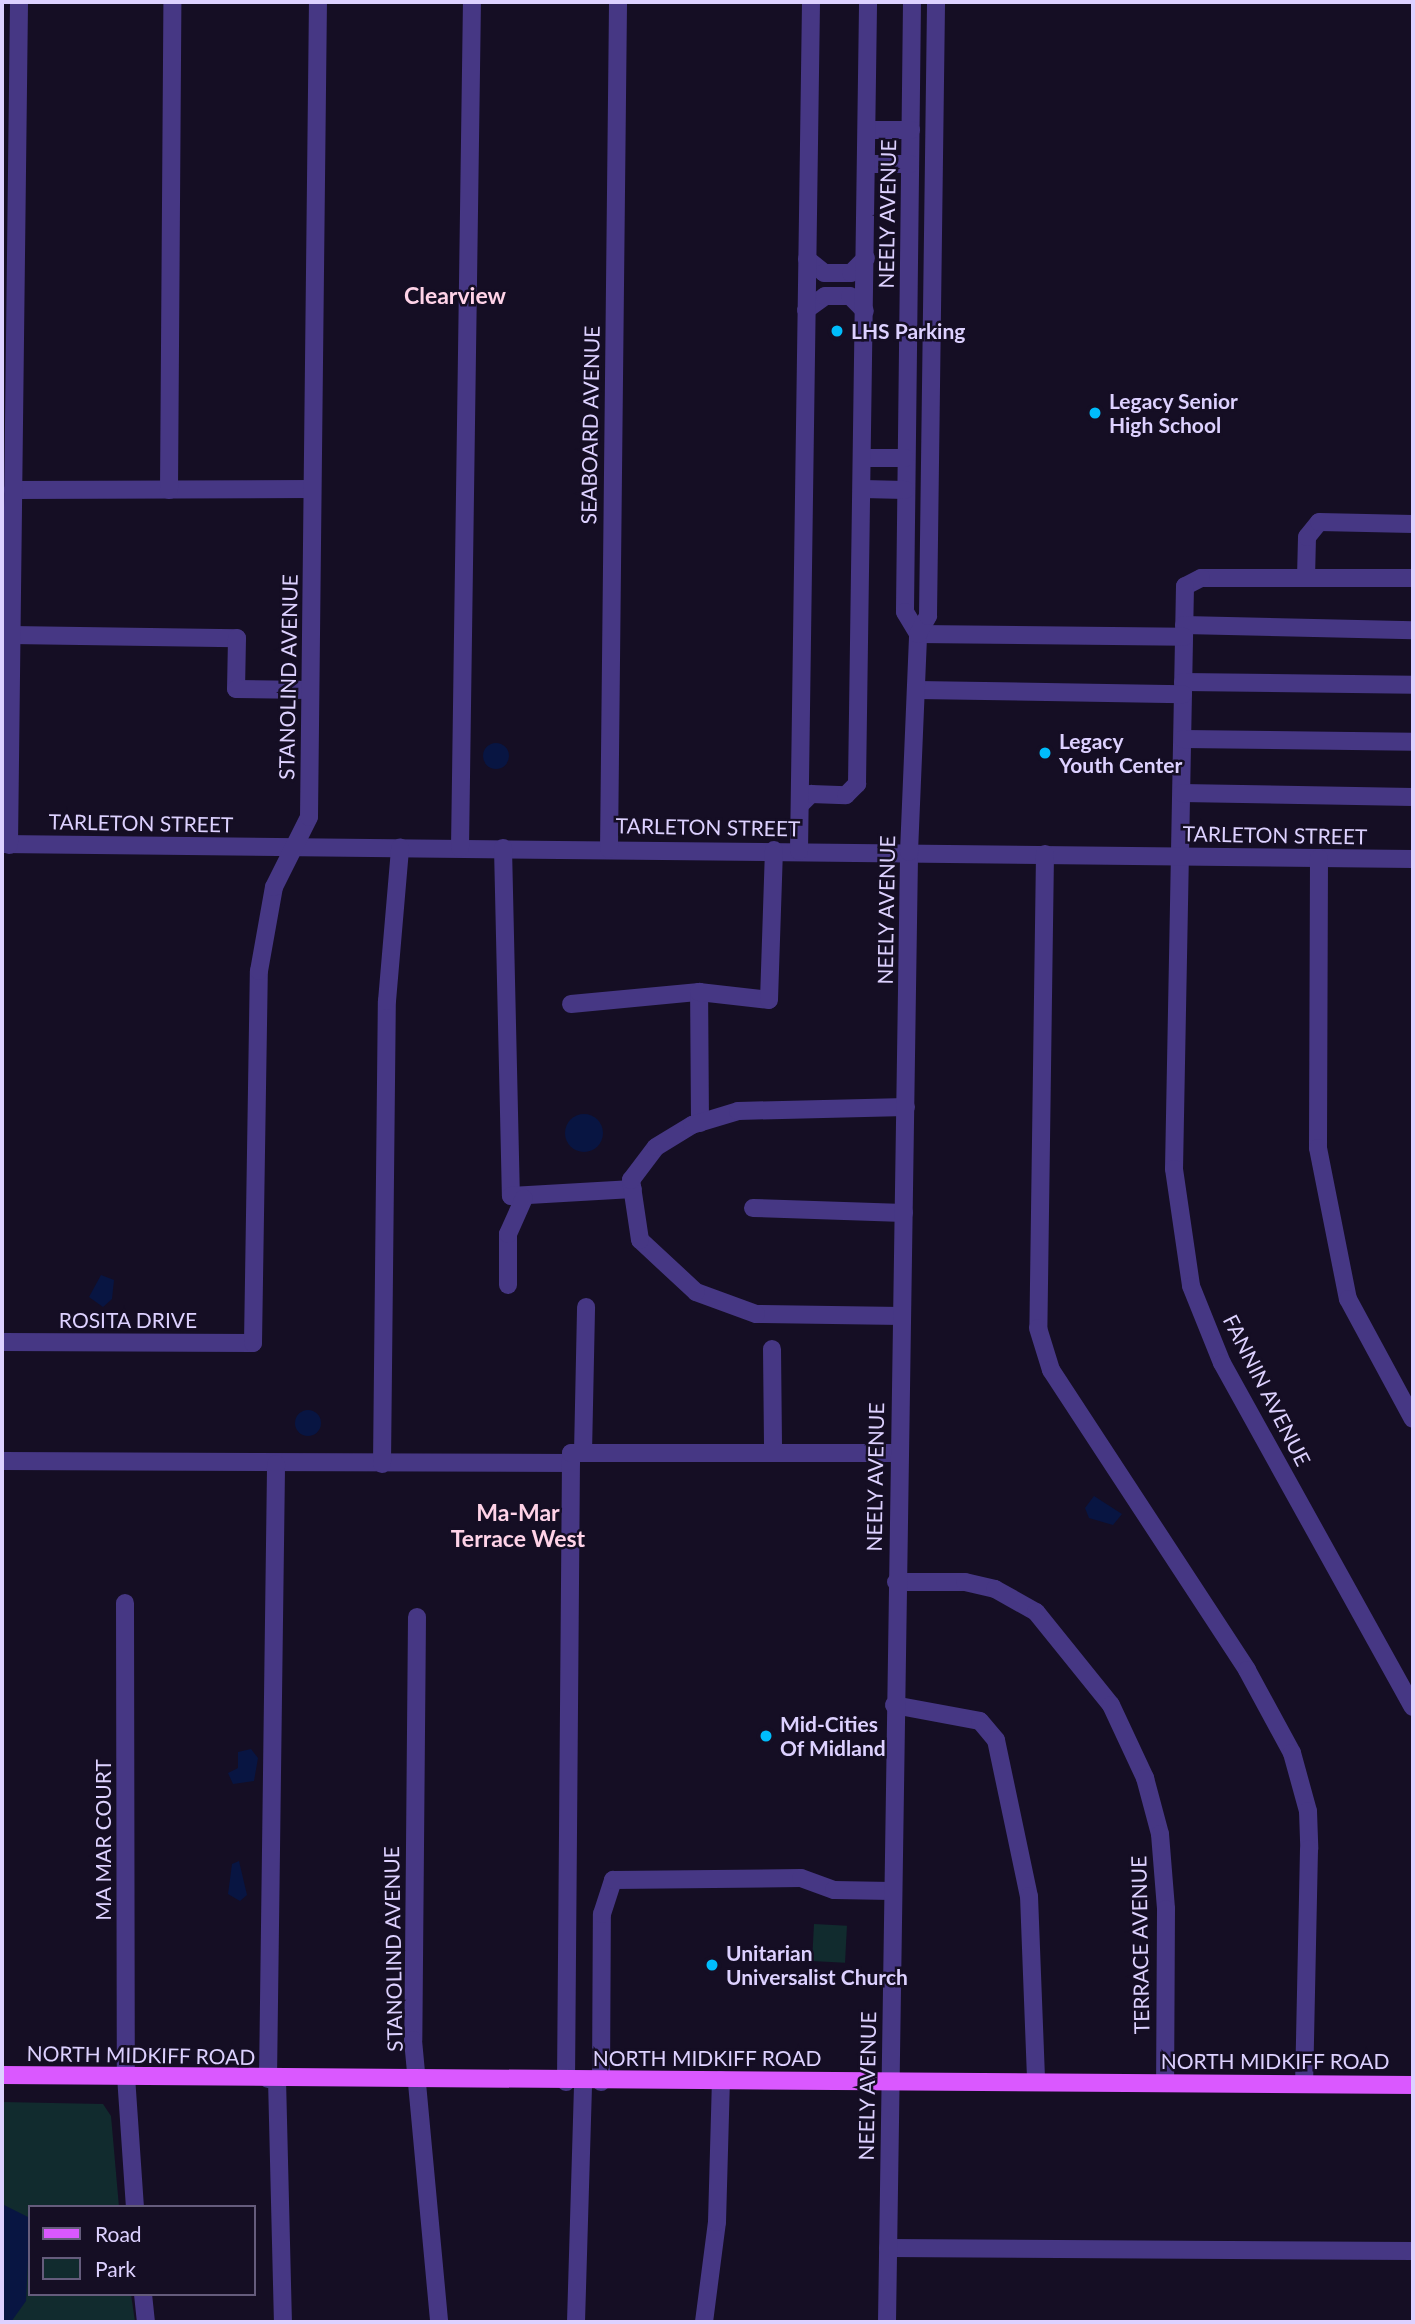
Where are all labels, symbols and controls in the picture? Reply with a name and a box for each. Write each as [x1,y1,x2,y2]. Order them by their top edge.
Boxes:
street label: NEELY AVENUE [873,138,901,290]
district label: Clearview [404,281,506,309]
place label: LHS Parking [851,318,965,344]
marker: LHS Parking [829,323,845,339]
street label: SEABOARD AVENUE [576,325,604,525]
place label: Legacy Senior High School [1109,388,1238,438]
marker: Legacy Senior High School [1087,405,1103,421]
street label: STANOLIND AVENUE [274,574,302,780]
place label: Legacy Youth Center [1059,728,1182,778]
marker: Legacy Youth Center [1037,745,1053,761]
street label: TARLETON STREET [48,809,234,837]
street label: TARLETON STREET [615,813,801,841]
street label: TARLETON STREET [1182,821,1368,849]
street label: NEELY AVENUE [872,834,900,986]
street label: ROSITA DRIVE [59,1307,197,1333]
street label: FANNIN AVENUE [1218,1310,1316,1470]
street label: NEELY AVENUE [861,1401,889,1553]
district label: Ma-Mar Terrace West [451,1498,585,1552]
place label: Mid-Cities Of Midland [780,1711,886,1761]
marker: Mid-Cities Of Midland [758,1728,774,1744]
street label: MA MAR COURT [90,1759,116,1921]
street label: STANOLIND AVENUE [379,1846,407,2052]
street label: TERRACE AVENUE [1126,1855,1154,2035]
place label: Unitarian Universalist Church [726,1940,908,1990]
marker: Unitarian Universalist Church [704,1957,720,1973]
street label: NEELY AVENUE [853,2010,881,2162]
street label: NORTH MIDKIFF ROAD [26,2040,256,2070]
street label: NORTH MIDKIFF ROAD [592,2045,822,2071]
street label: NORTH MIDKIFF ROAD [1160,2048,1390,2074]
legend [28,2205,256,2296]
text: Road [95,2221,142,2246]
text: Park [95,2256,136,2281]

